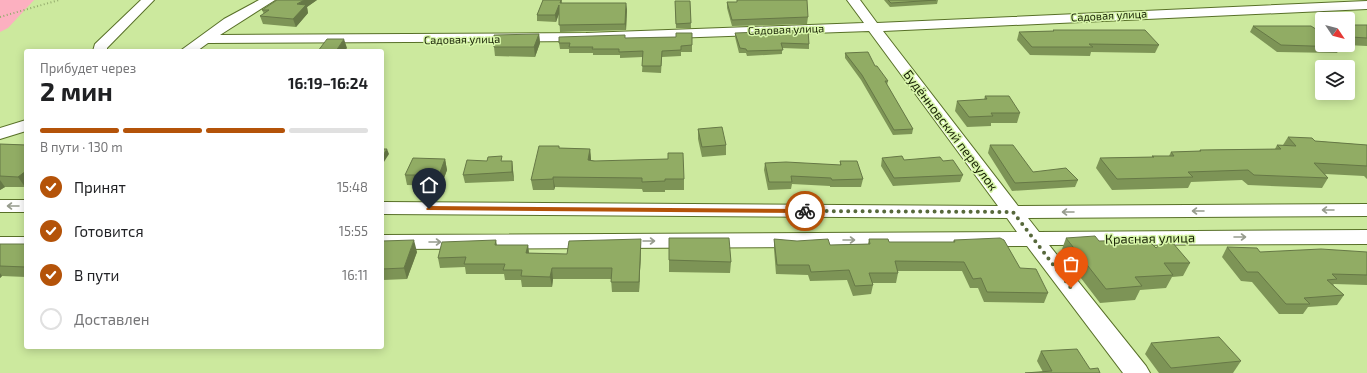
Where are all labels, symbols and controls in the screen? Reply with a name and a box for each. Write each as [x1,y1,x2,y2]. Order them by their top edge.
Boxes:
street label: Садовая улица [1071,7,1148,24]
north arrow [1315,12,1355,52]
map controls [1315,12,1355,100]
street label: Садовая улица [748,21,824,38]
street label: Садовая улица [424,32,500,47]
text: Прибудет через [40,60,136,76]
button: layers [1315,60,1355,100]
street label: Будённовский переулок [900,66,1002,194]
text: 16:19–16:24 [288,74,368,92]
text: 2 мин [40,75,113,106]
text: В пути · 130 m [40,139,123,155]
pin [412,168,446,209]
icon: home [418,174,440,196]
icon: check [40,176,62,198]
text: Принят [74,178,126,196]
text: 15:48 [337,179,368,195]
courier [785,191,825,231]
icon: bike [794,200,816,222]
one-way arrow [7,202,20,210]
one-way arrow [1322,206,1335,214]
one-way arrow [1192,207,1205,215]
one-way arrow [1062,208,1075,216]
icon: check [40,220,62,242]
text: Готовится [74,222,144,240]
text: 15:55 [339,223,368,239]
street label: Красная улица [1105,229,1195,247]
one-way arrow [1233,233,1246,241]
one-way arrow [842,236,855,244]
one-way arrow [642,237,655,245]
one-way arrow [428,238,441,246]
pin [1054,247,1088,288]
icon: bag [1060,253,1082,275]
icon: check [40,264,62,286]
text: В пути [74,266,119,284]
text: 16:11 [342,267,368,283]
text: Доставлен [74,310,150,328]

